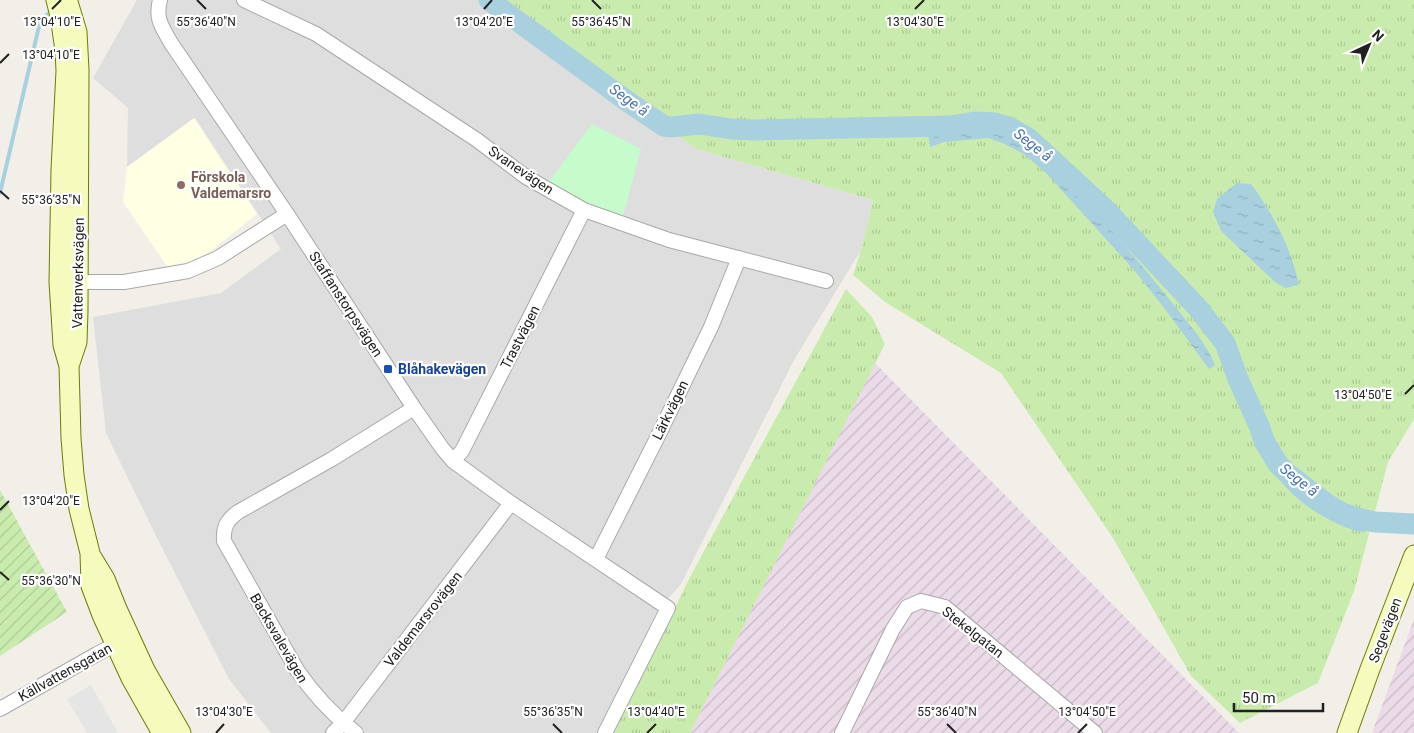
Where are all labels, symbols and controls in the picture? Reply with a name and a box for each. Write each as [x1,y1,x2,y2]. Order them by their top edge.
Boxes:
text: 13°04'10"E [23,15,81,29]
text: 55°36'40"N [176,15,236,29]
text: 13°04'20"E [455,15,513,29]
text: 55°36'45"N [571,15,631,29]
text: 13°04'30"E [886,15,944,29]
north arrow [1344,20,1394,70]
text: N [1369,26,1387,45]
text: 13°04'10"E [22,48,80,62]
water label: Sege å [606,80,652,120]
water label: Sege å [1010,124,1056,166]
street label: Svanevägen [485,142,557,198]
place label: Förskola Valdemarsro [191,169,271,201]
marker: Förskola Valdemarsro [175,179,187,191]
text: 55°36'35"N [21,193,81,207]
street label: Vattenverksvägen [69,217,87,329]
street label: Staffanstorpsvägen [306,248,386,360]
street label: Trastvägen [497,303,543,371]
place label: Blåhakevägen [398,361,486,377]
marker: Blåhakevägen [382,363,394,375]
street label: Lärkvägen [649,378,691,442]
text: 13°04'50"E [1334,388,1392,402]
water label: Sege å [1276,459,1322,501]
text: 13°04'20"E [22,494,80,508]
street label: Valdemarsrovägen [381,568,465,670]
text: 55°36'30"N [21,574,81,588]
street label: Backsvalevägen [247,591,311,685]
street label: Segevägen [1365,595,1405,665]
street label: Stekelgatan [939,603,1007,661]
street label: Källvattensgatan [15,640,115,704]
scale bar [1234,680,1323,712]
text: 50 m [1242,689,1276,707]
text: 13°04'30"E [195,705,253,719]
text: 55°36'35"N [523,705,583,719]
text: 13°04'40"E [627,705,685,719]
text: 55°36'40"N [917,705,977,719]
text: 13°04'50"E [1058,705,1116,719]

